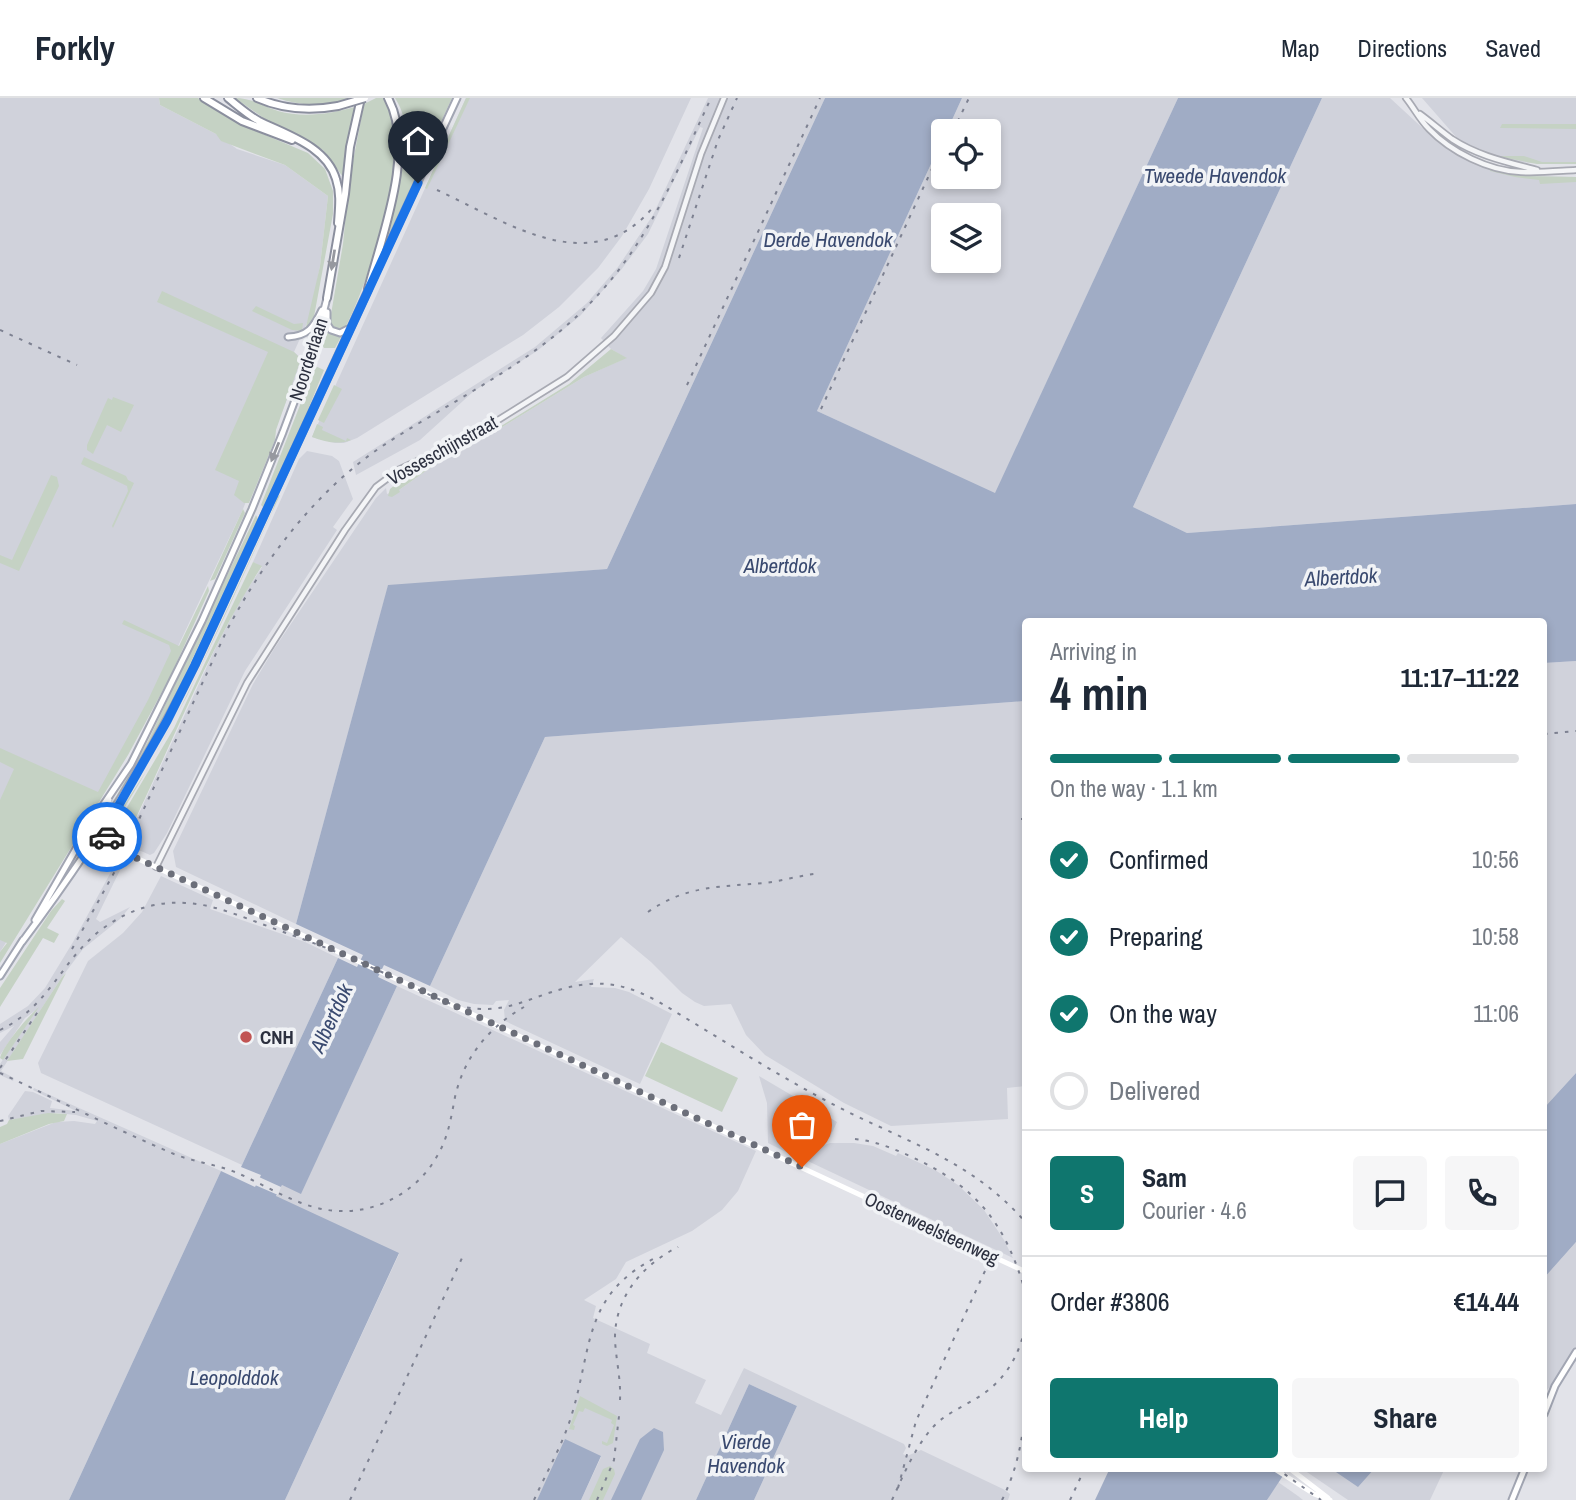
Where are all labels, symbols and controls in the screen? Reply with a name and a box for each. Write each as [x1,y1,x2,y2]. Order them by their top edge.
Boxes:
text: Forkly [35,26,115,70]
text: Map [1281,32,1319,64]
text: Directions [1357,32,1447,64]
text: Saved [1485,32,1541,64]
pin [388,111,448,183]
map controls [931,119,1001,273]
button: locate [931,119,1001,189]
icon: home [399,122,437,160]
water label: Tweede Havendok [1144,161,1288,190]
button: layers [931,203,1001,273]
water label: Derde Havendok [763,225,894,254]
one-way arrow [327,250,338,272]
street label: Noorderlaan [282,314,334,404]
street label: Vosseschijnstraat [382,409,502,491]
one-way arrow [270,442,281,463]
water label: Albertdok [743,551,818,580]
water label: Albertdok [1303,561,1379,593]
text: Arriving in [1050,636,1137,667]
text: 11:17–11:22 [1400,660,1519,695]
text: 4 min [1050,662,1149,724]
text: On the way · 1.1 km [1050,773,1218,804]
courier [72,802,142,872]
icon: car [88,818,126,856]
icon: check [1050,841,1088,879]
text: Confirmed [1109,842,1209,877]
text: 10:56 [1472,844,1519,875]
icon: check [1050,918,1088,956]
text: Preparing [1109,919,1203,954]
text: 10:58 [1472,921,1519,952]
water label: Albertdok [302,978,360,1058]
icon: check [1050,995,1088,1033]
text: On the way [1109,996,1217,1031]
text: 11:06 [1473,998,1519,1029]
place label: CNH [260,1024,294,1050]
marker: CNH [238,1029,254,1045]
text: Delivered [1109,1073,1200,1108]
pin [772,1095,832,1167]
icon: bag [783,1106,821,1144]
button: chat [1353,1156,1427,1230]
button: phone [1445,1156,1519,1230]
text: Sam [1142,1160,1187,1195]
text: S [1080,1176,1094,1211]
street label: Oosterweelsteenweg [861,1185,1004,1271]
text: Courier · 4.6 [1142,1195,1247,1226]
text: Order #3806 [1050,1284,1170,1319]
text: €14.44 [1454,1284,1519,1319]
water label: Leopolddok [189,1363,280,1392]
button: Help [1050,1378,1278,1458]
button: Share [1292,1378,1519,1458]
water label: Vierde Havendok [707,1427,786,1480]

